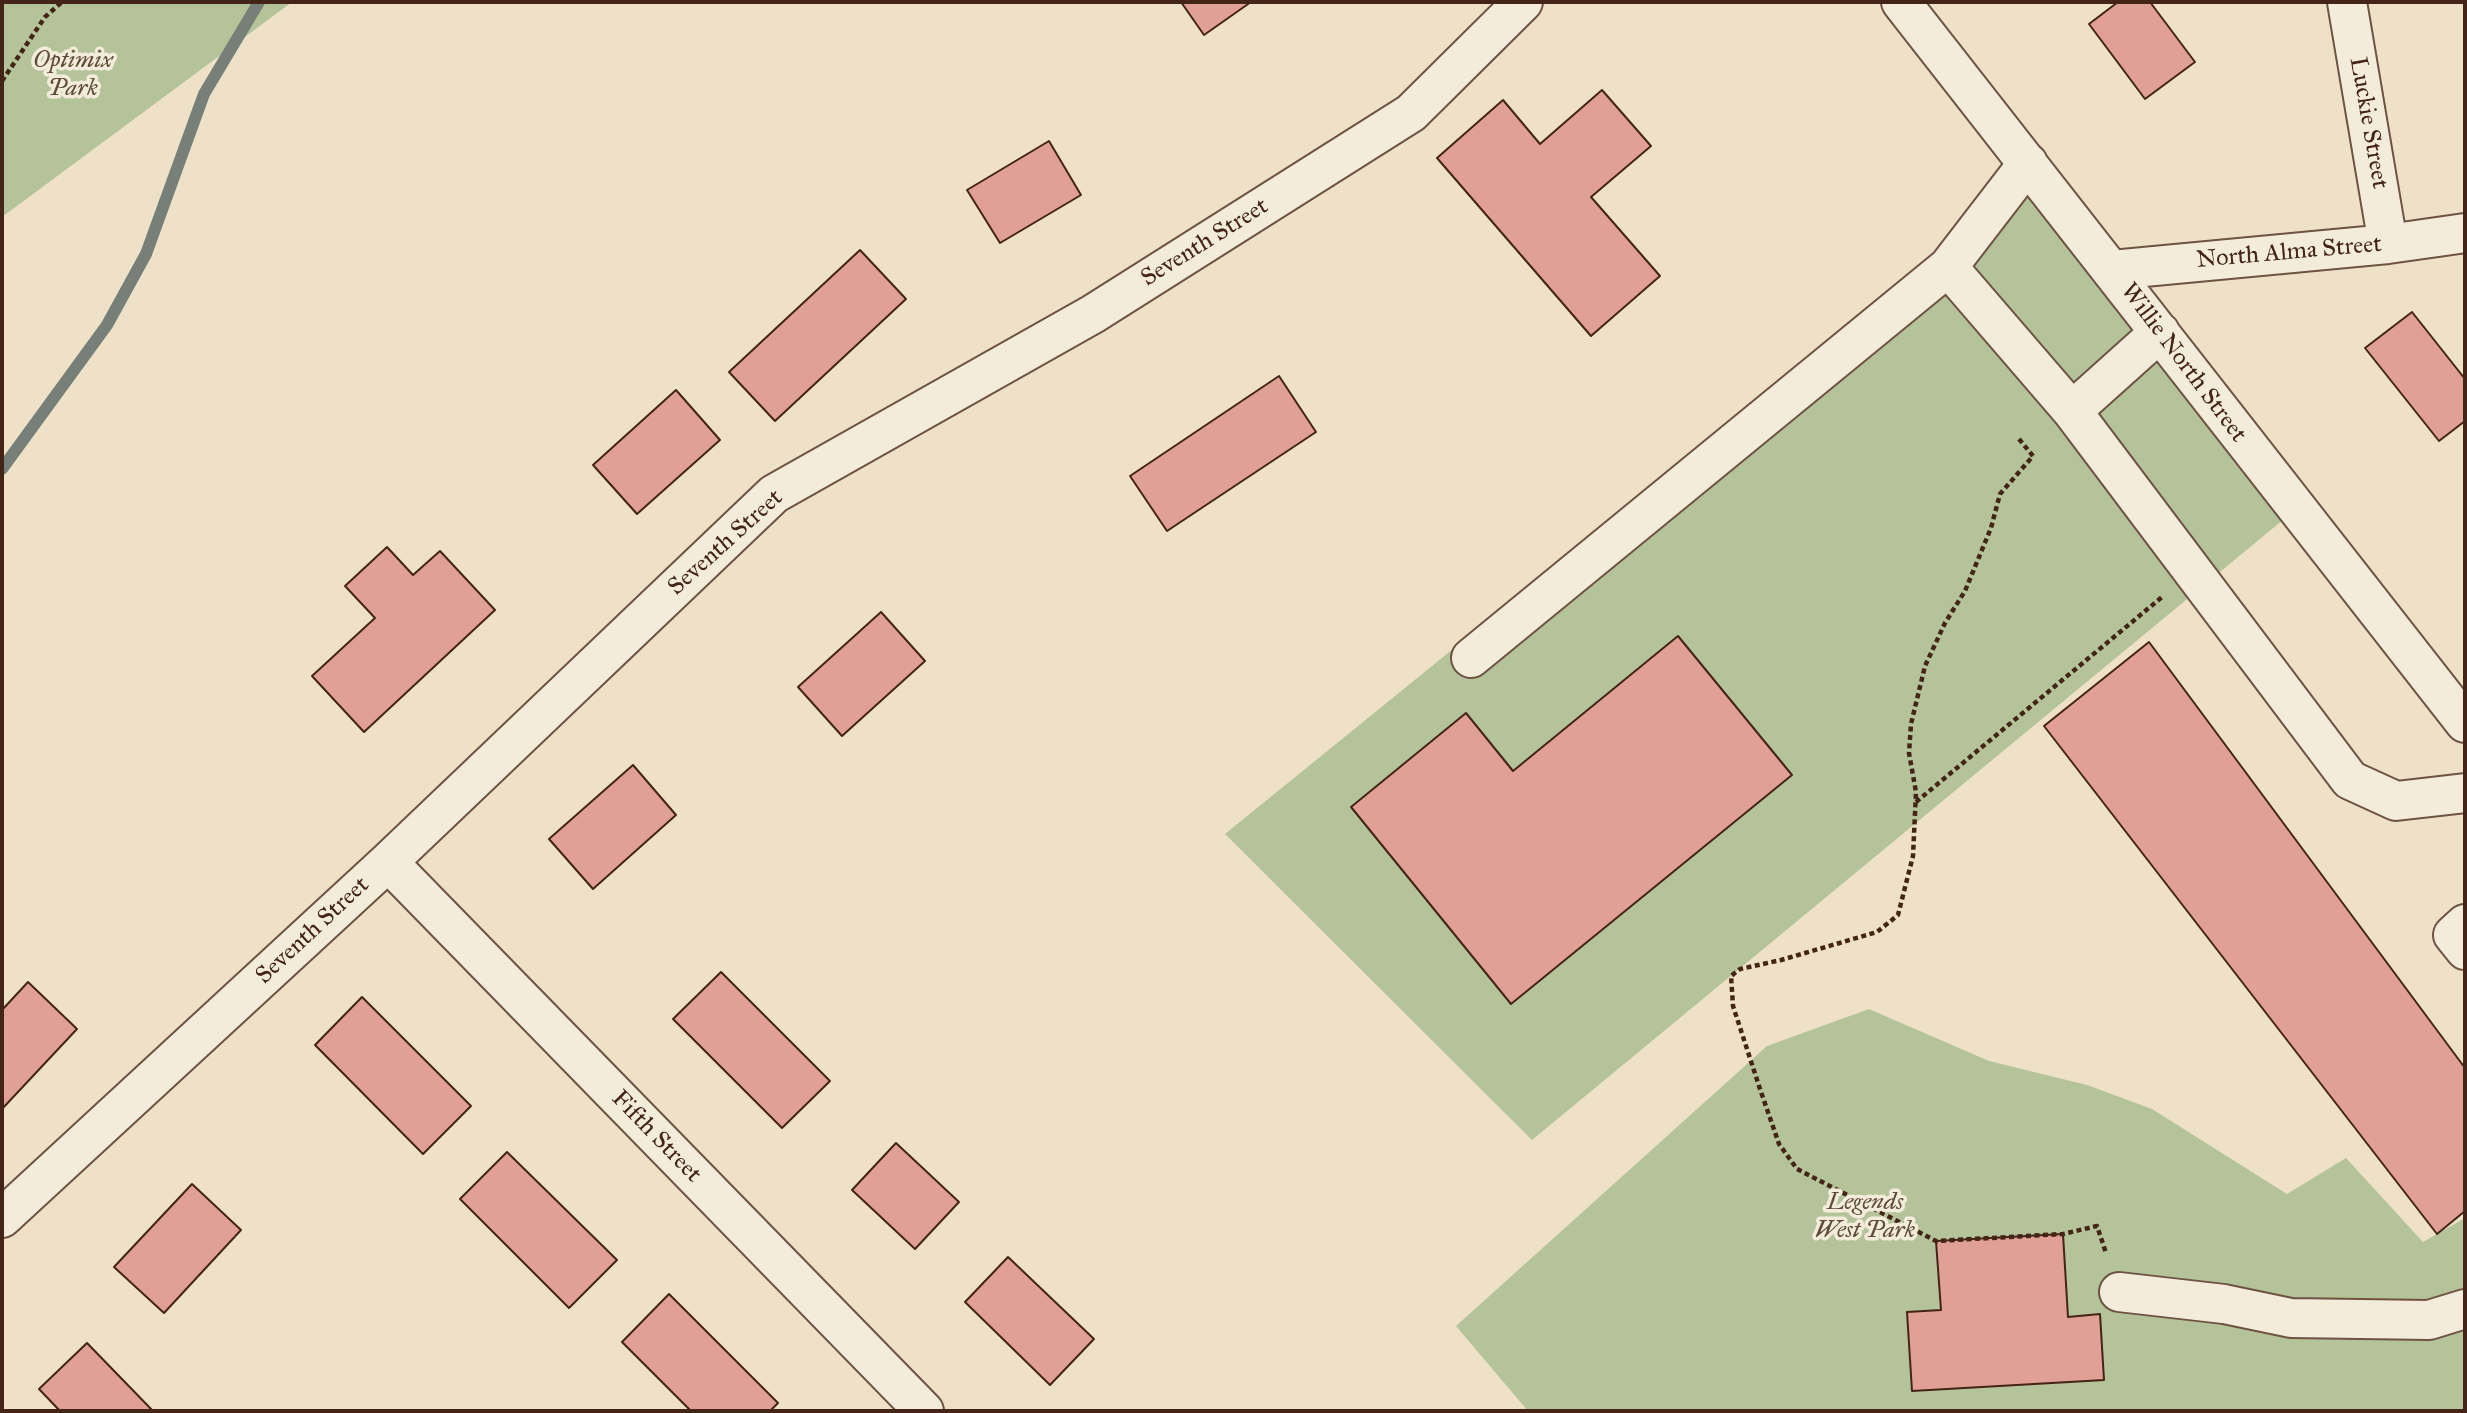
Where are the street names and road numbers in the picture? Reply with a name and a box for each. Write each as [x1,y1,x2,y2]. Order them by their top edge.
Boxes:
street label: Luckie Street [2342,55,2394,191]
street label: Seventh Street [1136,193,1274,293]
street label: North Alma Street [2195,231,2383,275]
street label: Willie North Street [2114,278,2252,448]
street label: Seventh Street [663,484,789,602]
street label: Seventh Street [250,871,376,991]
street label: Fifth Street [605,1085,707,1189]

